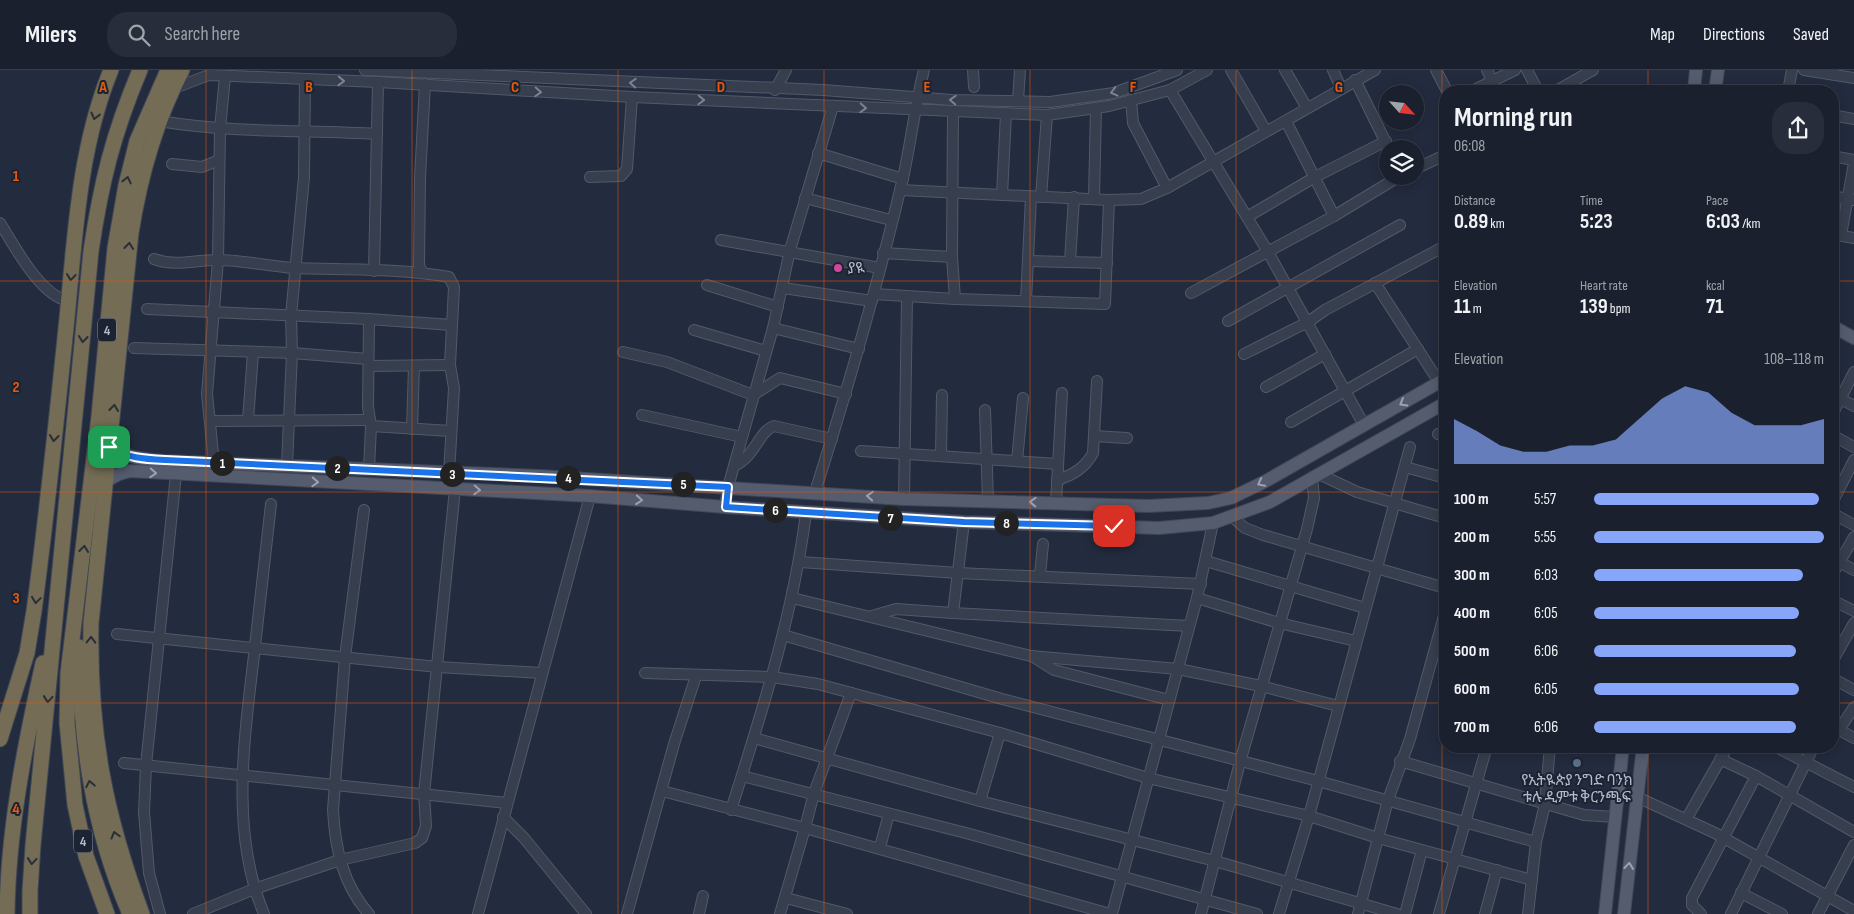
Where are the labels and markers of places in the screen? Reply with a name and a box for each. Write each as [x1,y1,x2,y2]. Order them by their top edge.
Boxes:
place label: ያዪ [848,259,865,278]
marker: ያዪ [832,262,844,274]
pin [88,426,130,468]
pin: 1 [210,450,234,476]
pin: 2 [324,456,350,480]
pin: 3 [440,462,464,486]
pin: 4 [556,466,580,490]
pin: 5 [670,472,696,496]
pin: 6 [762,498,788,522]
pin [1093,505,1135,547]
pin: 7 [878,506,902,530]
pin: 8 [994,510,1018,536]
marker: የኢትዪጵያ ንግድ ባንክ ቱሉ ዲምቱ ቅርንጫፍ [1571,757,1583,769]
place label: የኢትዪጵያ ንግድ ባንክ ቱሉ ዲምቱ ቅርንጫፍ [1521,771,1633,807]

